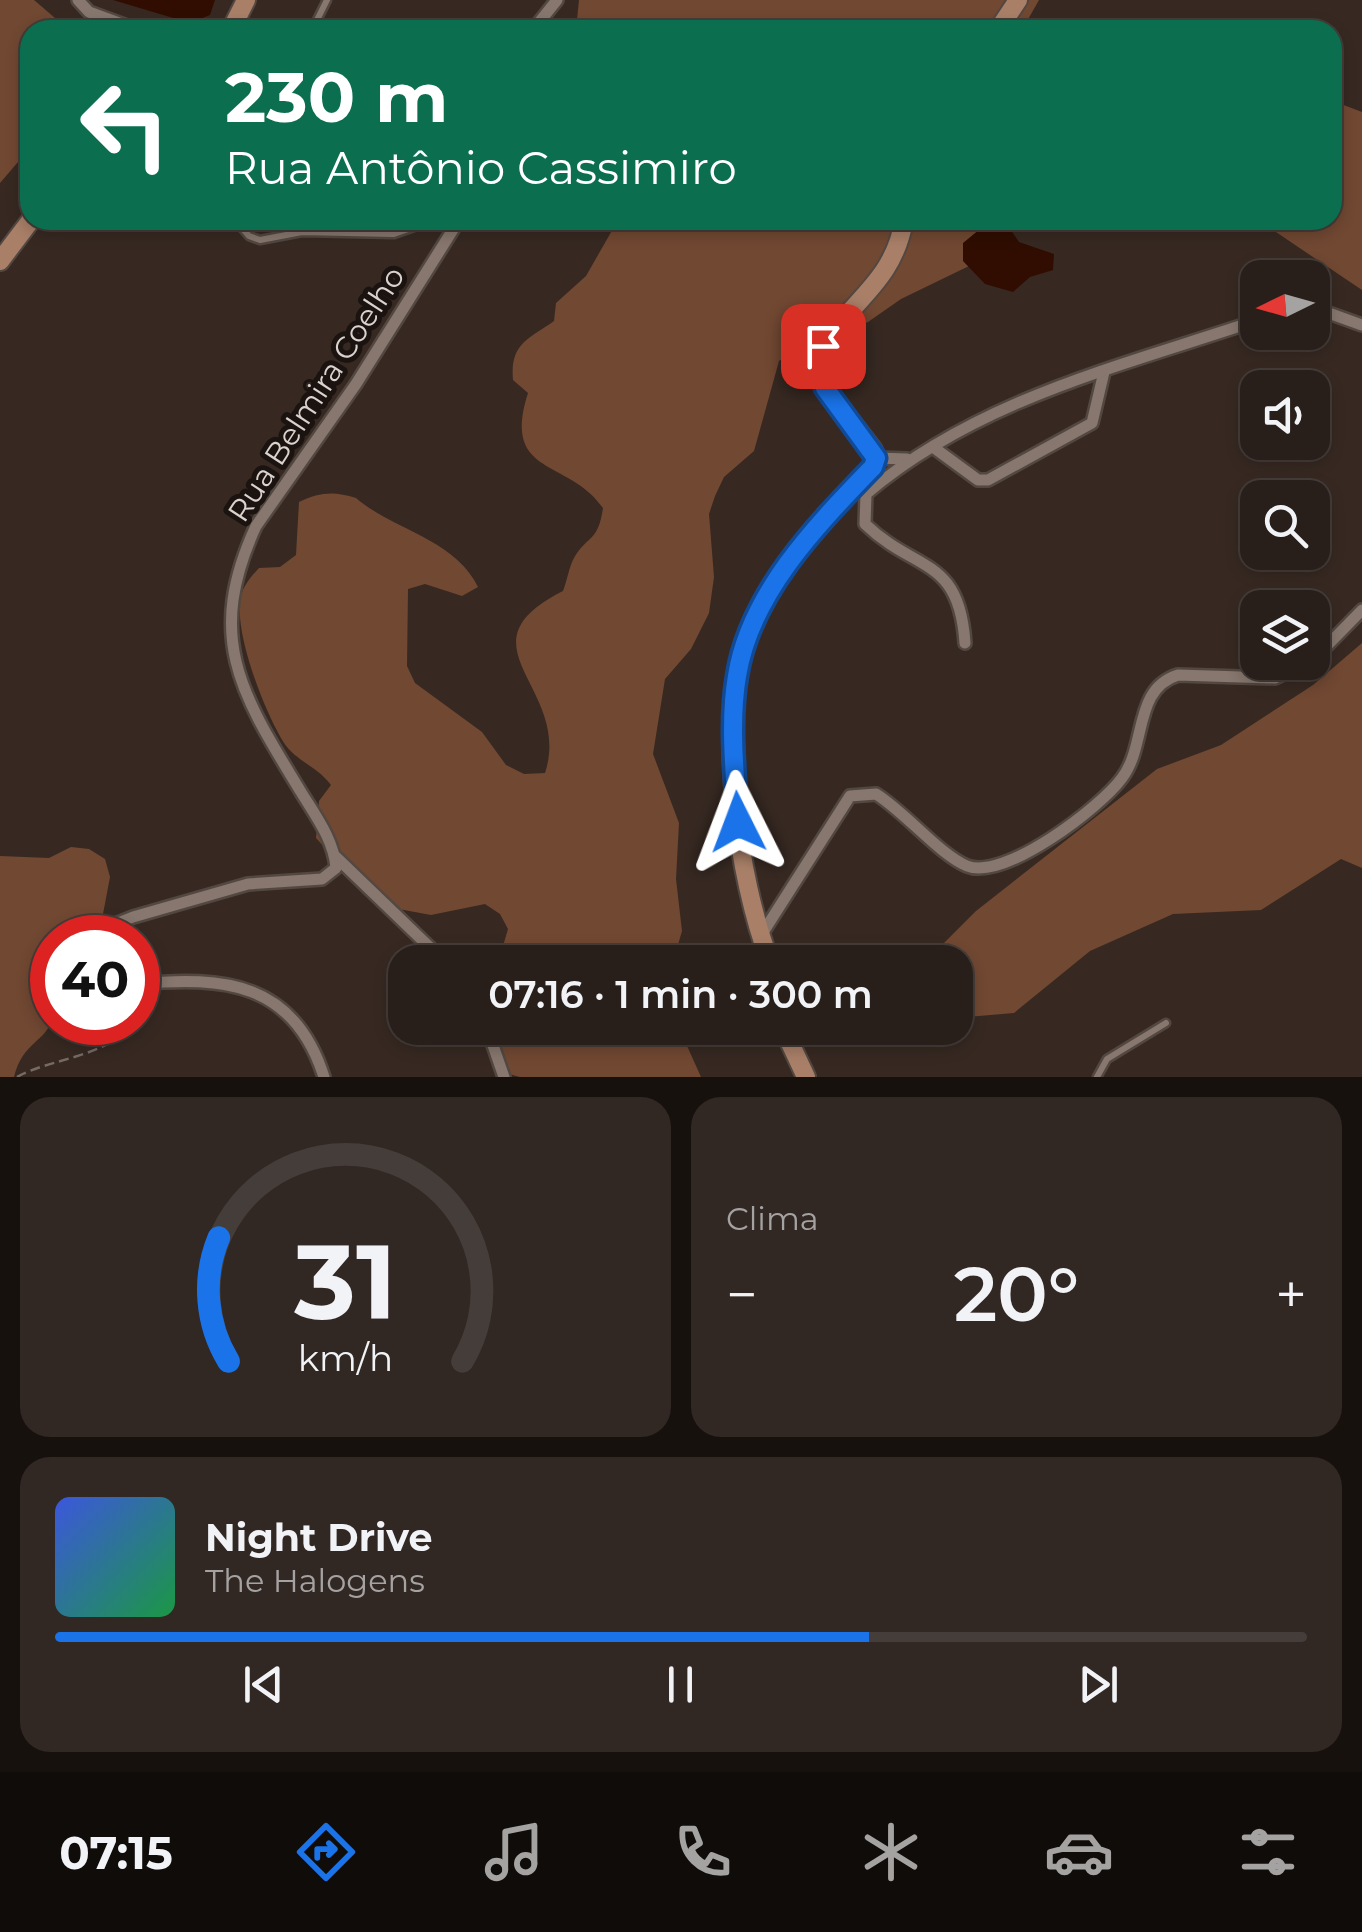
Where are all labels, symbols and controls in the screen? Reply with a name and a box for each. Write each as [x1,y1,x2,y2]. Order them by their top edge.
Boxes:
text: 230 m [225,54,449,140]
icon: left [60,60,190,190]
text: Rua Antônio Cassimiro [225,140,737,195]
street label: Rua Belmira Coelho [220,259,412,529]
north arrow [1240,260,1330,350]
map controls [1240,260,1330,680]
pin [781,304,866,389]
icon: arrive [796,319,851,374]
button: sound [1240,370,1330,460]
button: search [1240,480,1330,570]
button: layers [1240,590,1330,680]
position arrow [686,770,790,874]
speed limit sign: 40 [30,915,160,1045]
text: 07:16 · 1 min · 300 m [488,971,873,1018]
text: Clima [726,1199,819,1238]
text: 31 [293,1218,397,1345]
text: 20° [954,1248,1079,1340]
text: − [726,1261,758,1328]
text: + [1275,1261,1307,1328]
text: km/h [298,1336,393,1380]
text: Night Drive [205,1514,432,1561]
text: The Halogens [205,1561,425,1600]
icon: previous [236,1657,291,1712]
icon: pause [653,1657,708,1712]
icon: next [1071,1657,1126,1712]
icon: directions [291,1817,361,1887]
icon: music [479,1817,549,1887]
icon: phone [668,1817,738,1887]
icon: climate [856,1817,926,1887]
icon: car [1044,1817,1114,1887]
icon: filters [1233,1817,1303,1887]
text: 07:15 [59,1825,173,1880]

